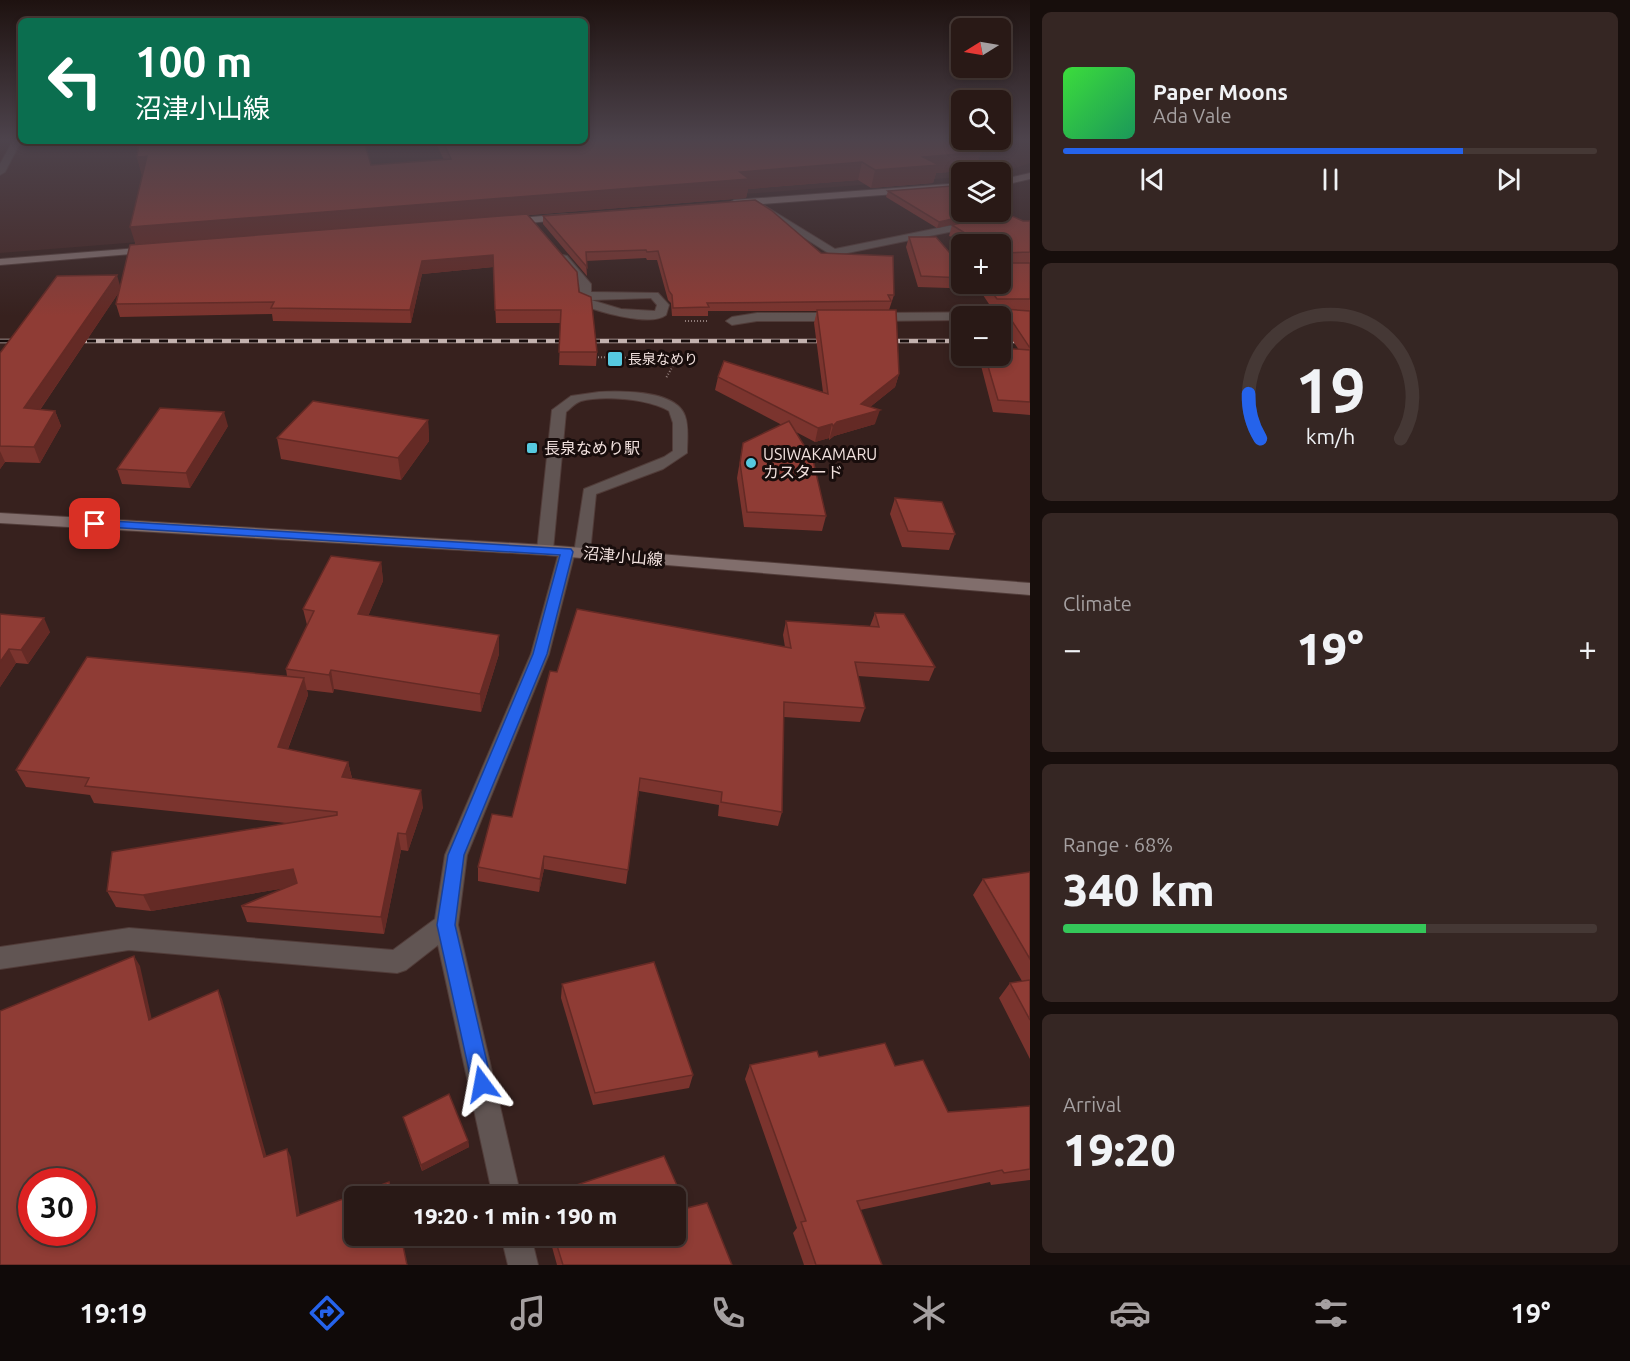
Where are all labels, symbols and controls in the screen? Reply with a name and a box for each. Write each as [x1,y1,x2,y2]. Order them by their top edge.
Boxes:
north arrow [951,18,1011,78]
map controls [951,18,1011,366]
text: 100 m [135,38,252,85]
icon: left [36,42,114,120]
text: Paper Moons [1153,79,1288,104]
button: search [951,90,1011,150]
text: 沼津小山線 [135,93,270,123]
text: Ada Vale [1153,104,1231,127]
button: layers [951,162,1011,222]
icon: previous [1136,163,1169,196]
icon: pause [1314,163,1347,196]
icon: next [1492,163,1525,196]
button: + [951,234,1011,294]
button: − [951,306,1011,366]
marker: 長泉なめり [606,350,624,368]
place label: 長泉なめり [628,351,698,367]
text: 19 [1295,355,1365,425]
text: km/h [1305,424,1355,448]
place label: 長泉なめり駅 [544,439,640,457]
marker: 長泉なめり駅 [525,441,539,455]
place label: USIWAKAMARU カスタード [763,445,877,481]
marker: USIWAKAMARU カスタード [744,456,758,470]
pin [69,498,120,549]
icon: arrive [78,507,111,540]
street label: 沼津小山線 [582,544,664,568]
text: Climate [1063,592,1132,615]
text: 19° [1296,623,1364,674]
text: − [1063,630,1082,667]
text: + [1578,630,1597,667]
text: Range · 68% [1063,833,1173,856]
text: 340 km [1063,864,1215,915]
position arrow [450,1052,514,1116]
text: Arrival [1063,1093,1121,1116]
text: 19:20 [1063,1124,1176,1175]
speed limit sign: 30 [18,1168,96,1246]
text: 19:20 · 1 min · 190 m [413,1203,617,1228]
icon: directions [306,1292,348,1334]
icon: music [507,1292,549,1334]
icon: phone [707,1292,749,1334]
icon: climate [908,1292,950,1334]
icon: car [1109,1292,1151,1334]
icon: filters [1310,1292,1352,1334]
text: 19:19 [79,1298,147,1328]
text: 19° [1511,1298,1551,1328]

